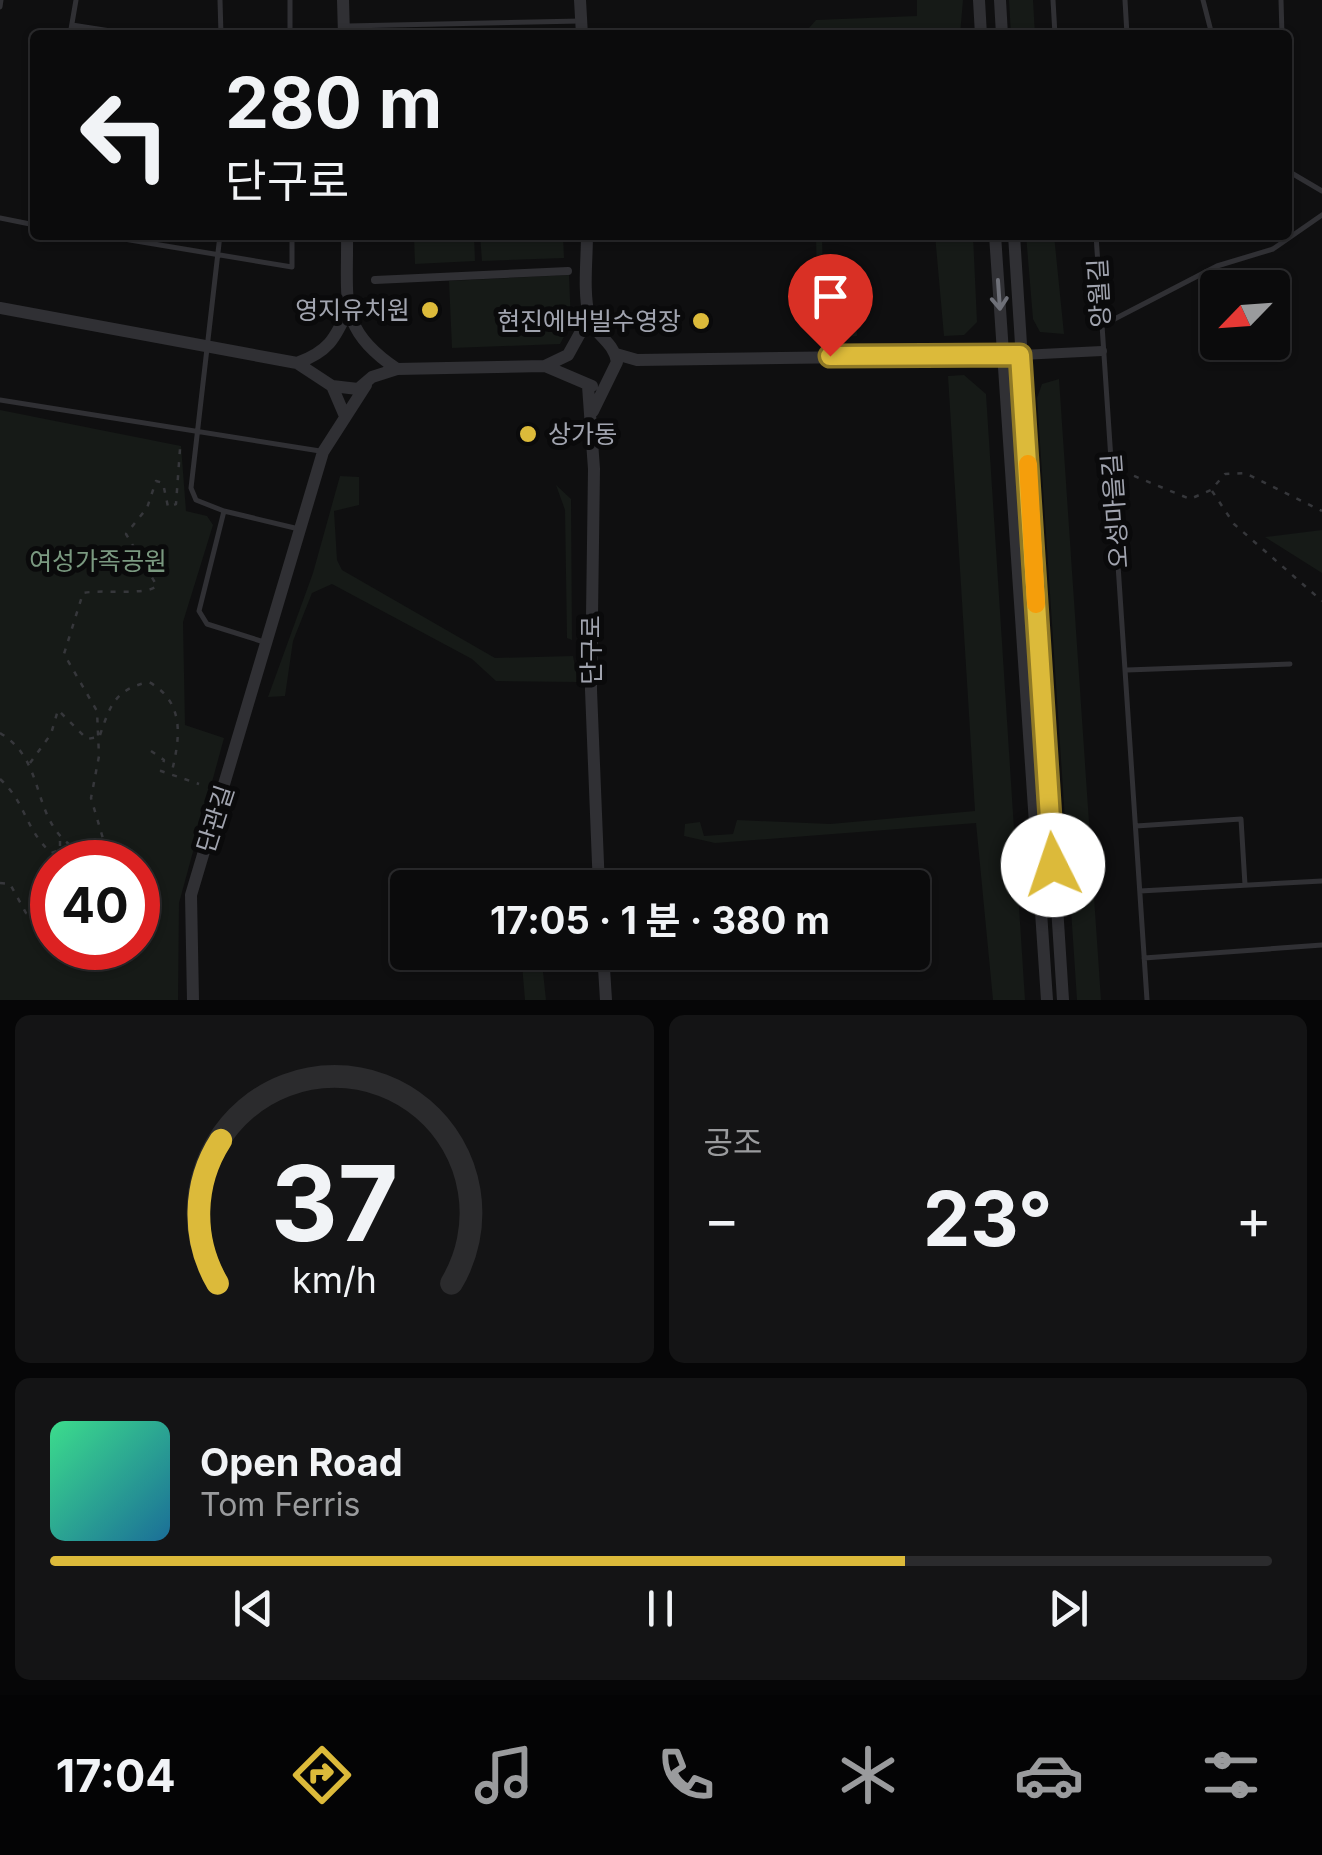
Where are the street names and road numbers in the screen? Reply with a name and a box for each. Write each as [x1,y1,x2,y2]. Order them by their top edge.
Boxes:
street label: 앙월길 [1082,258,1116,328]
street label: 오성마을길 [1096,453,1134,569]
street label: 단구로 [576,615,606,685]
street label: 단관길 [190,782,240,856]

